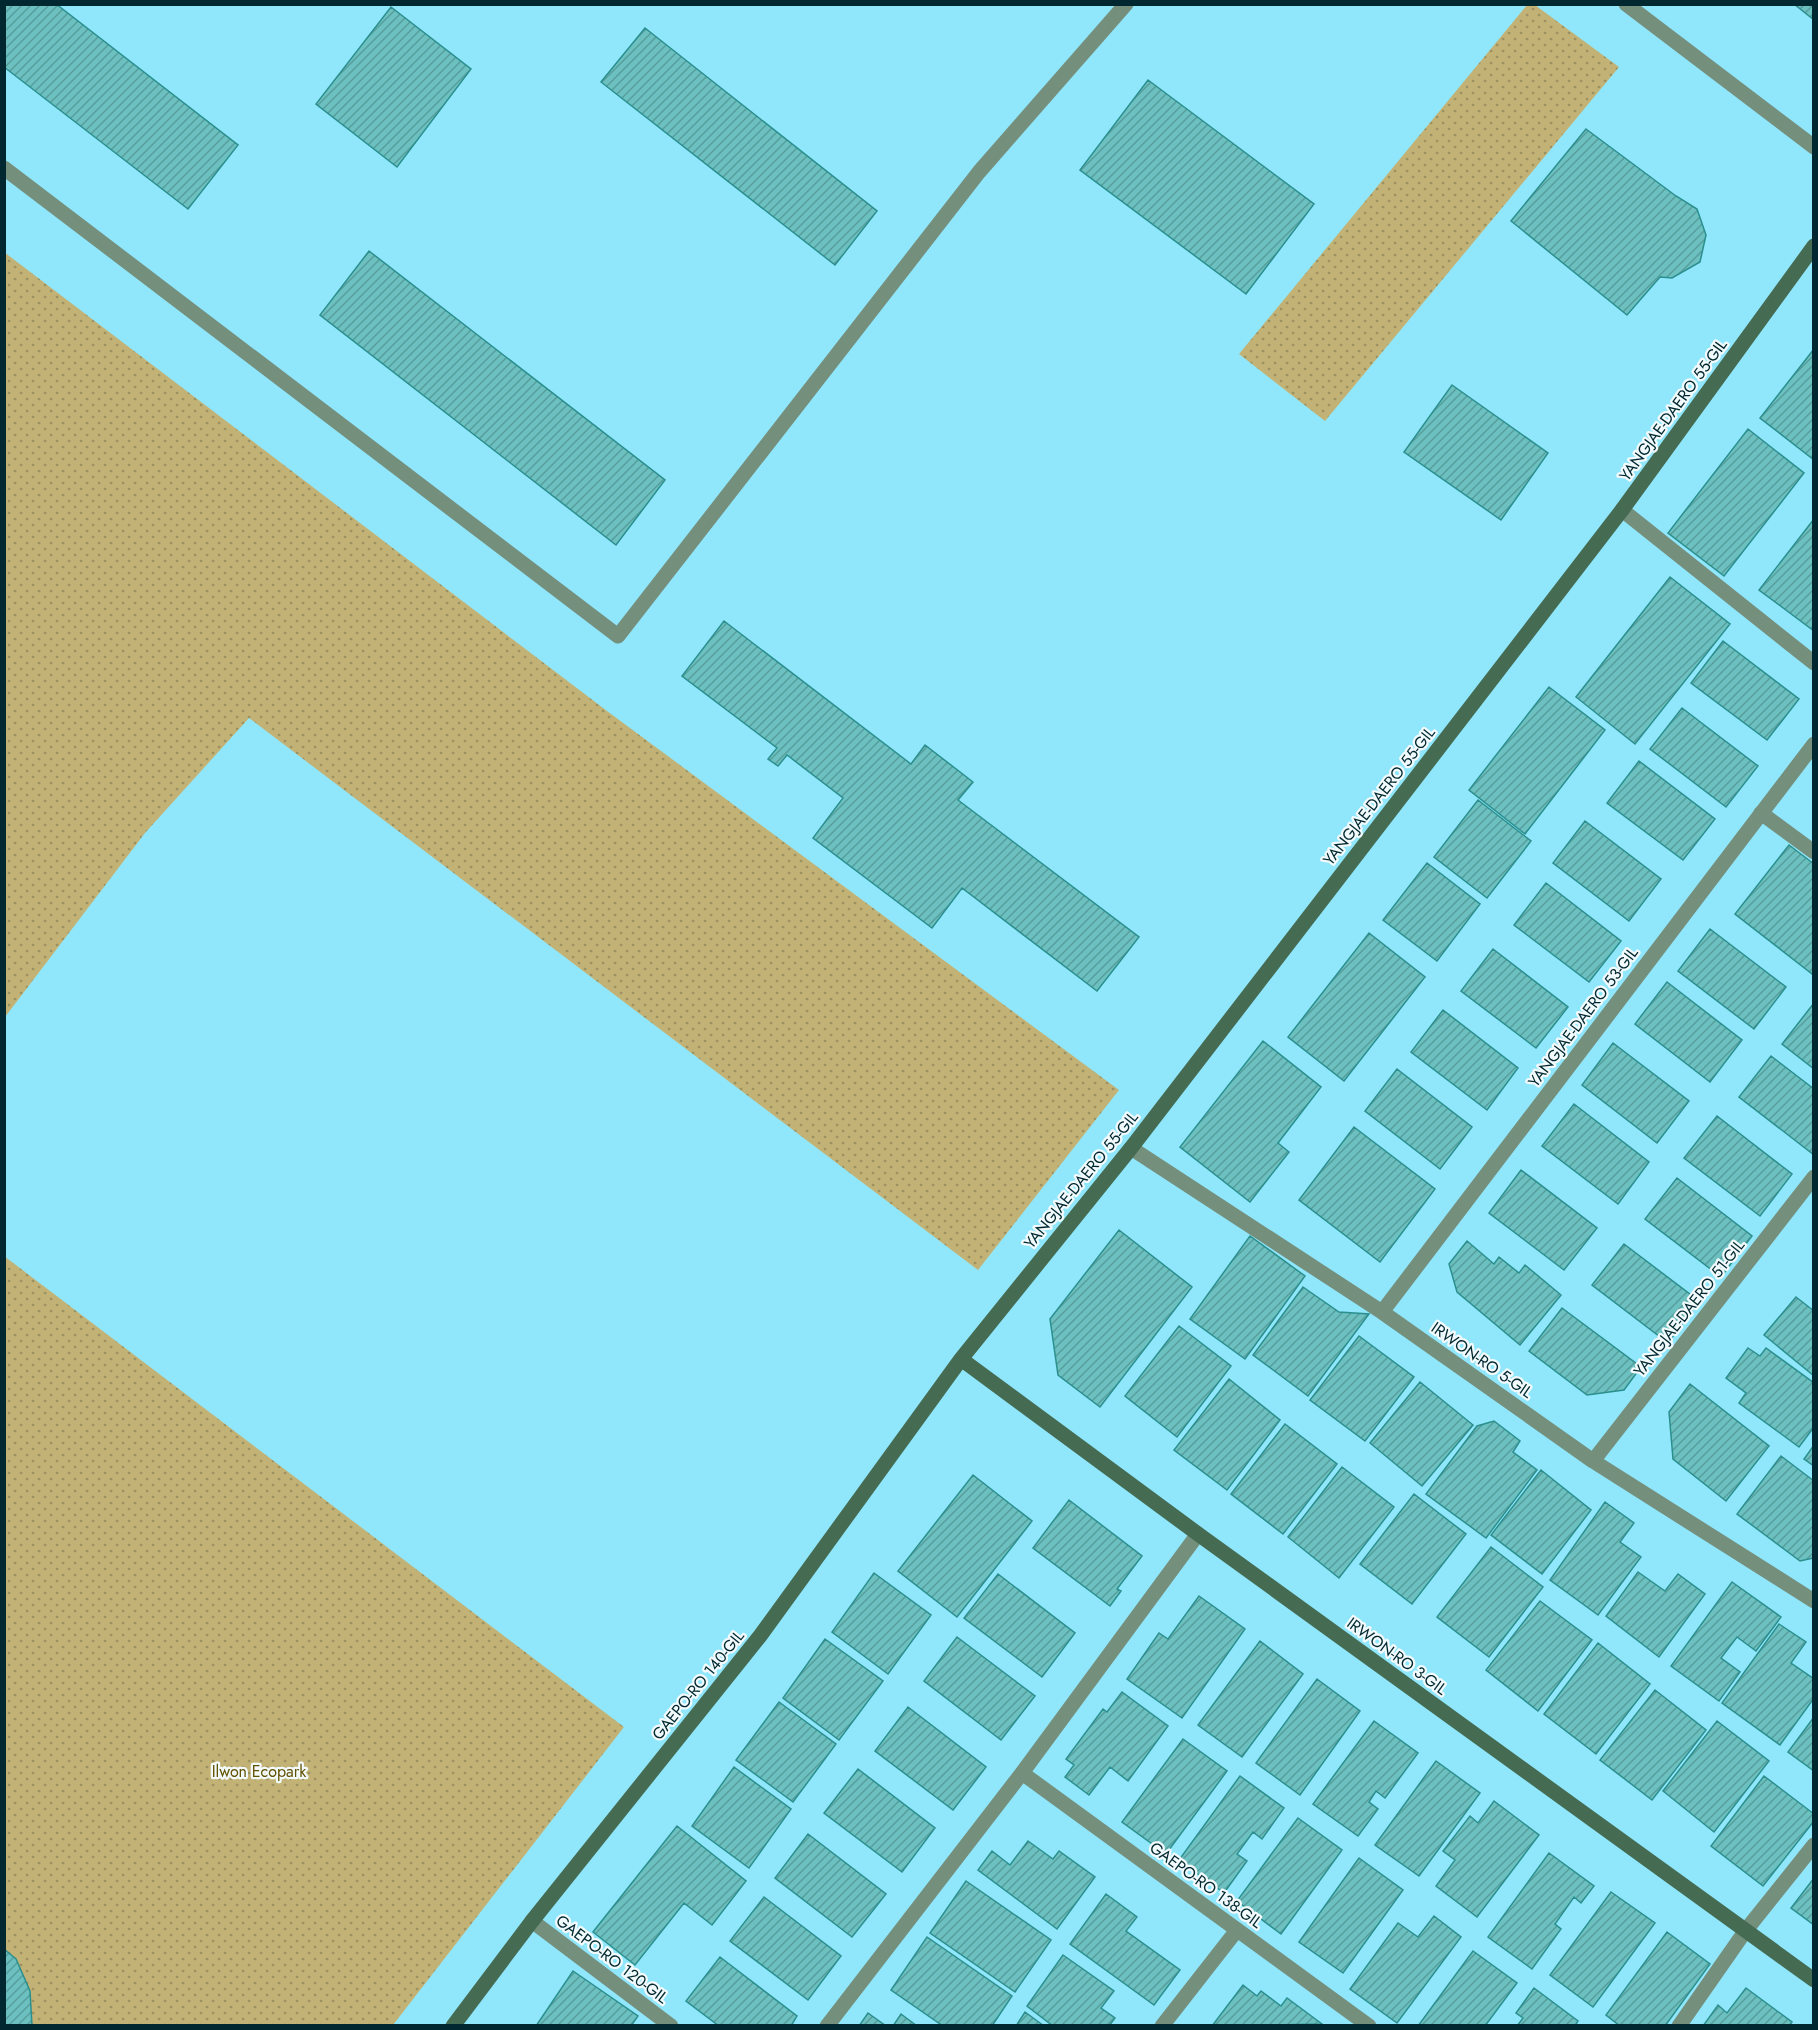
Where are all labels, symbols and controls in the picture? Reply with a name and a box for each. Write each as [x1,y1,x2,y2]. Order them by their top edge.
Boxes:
street label: YANGJAE-DAERO 55-GIL [1614,334,1733,486]
street label: YANGJAE-DAERO 55-GIL [1317,721,1441,870]
street label: YANGJAE-DAERO 53-GIL [1523,942,1644,1092]
street label: YANGJAE-DAERO 55-GIL [1018,1106,1144,1253]
street label: YANGJAE-DAERO 51-GIL [1628,1234,1750,1381]
street label: IRWON-RO 5-GIL [1427,1316,1538,1404]
street label: IRWON-RO 3-GIL [1342,1612,1452,1701]
street label: GAEPO-RO 140-GIL [646,1625,750,1745]
park label: Ilwon Ecopark [212,1760,307,1783]
street label: GAEPO-RO 138-GIL [1145,1836,1268,1934]
street label: GAEPO-RO 120-GIL [551,1909,674,2009]

